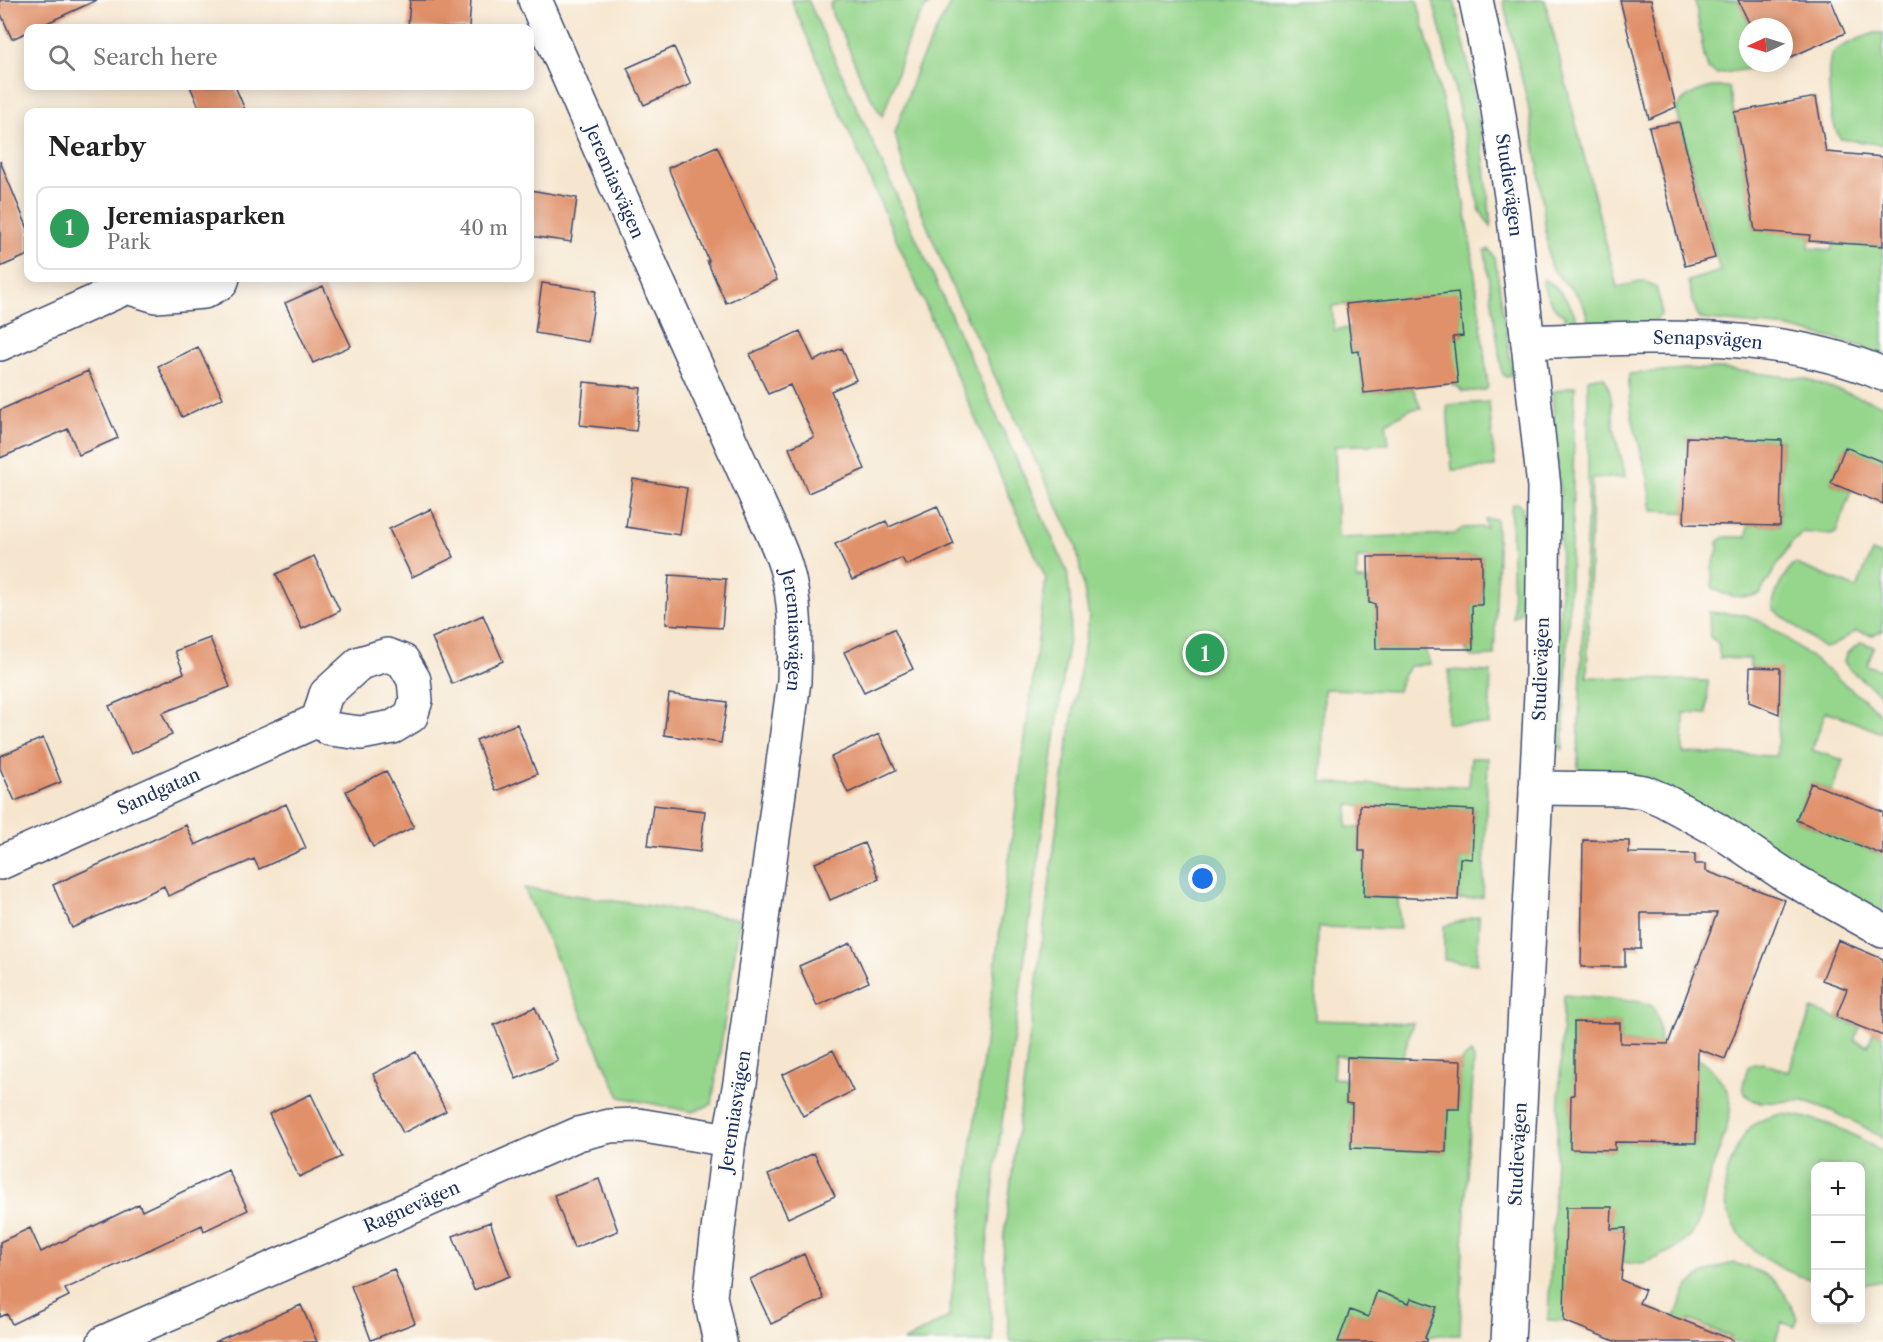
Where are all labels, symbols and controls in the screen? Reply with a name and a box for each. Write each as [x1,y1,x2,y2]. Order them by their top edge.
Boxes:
north arrow [1739,18,1793,72]
search box [24,24,534,90]
icon: search [45,41,78,74]
text: Search here [93,44,218,71]
street label: Jeremiasvägen [578,118,649,242]
text: Nearby [48,131,146,163]
street label: Studievägen [1491,132,1527,238]
text: Jeremiasparken [107,203,285,230]
text: 1 [65,216,74,240]
text: 40 m [460,216,508,240]
text: Park [107,230,150,254]
street label: Senapsvägen [1653,327,1764,354]
street label: Jeremiasvägen [775,564,806,693]
street label: Studievägen [1528,617,1554,721]
pin: 1 [1186,630,1224,676]
street label: Sandgatan [114,763,204,820]
your location [1188,864,1217,893]
street label: Jeremiasvägen [714,1049,755,1176]
street label: Studievägen [1504,1102,1532,1206]
map controls [1811,1162,1865,1324]
button: + [1811,1162,1865,1216]
street label: Ragnevägen [360,1176,463,1238]
button: − [1811,1216,1865,1270]
button: locate [1811,1270,1865,1324]

